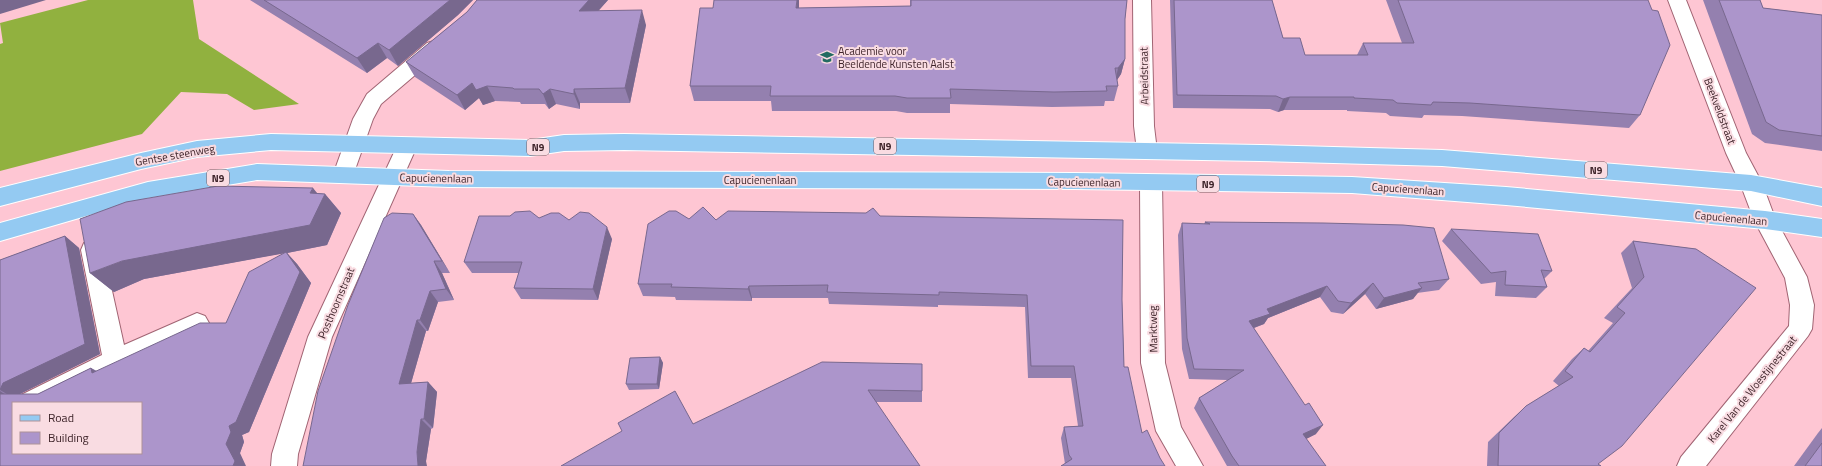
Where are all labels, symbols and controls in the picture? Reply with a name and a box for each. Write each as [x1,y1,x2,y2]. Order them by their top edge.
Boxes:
place label: Academie voor Beeldende Kunsten Aalst [838,43,954,72]
street label: Arbeidstraat [1135,47,1153,105]
school or university icon: Academie voor Beeldende Kunsten Aalst [819,49,835,65]
street label: Beekveldstraat [1700,75,1740,147]
road number: N9 [874,138,896,154]
road number: N9 [527,139,549,155]
street label: Gentse steenweg [134,140,216,170]
road number: N9 [1585,162,1607,178]
street label: Capucienenlaan [399,169,473,187]
road number: N9 [207,170,229,186]
street label: Capucienenlaan [724,172,796,188]
street label: Capucienenlaan [1047,173,1121,191]
road number: N9 [1197,176,1219,192]
street label: Capucienenlaan [1371,178,1445,200]
street label: Capucienenlaan [1694,207,1768,229]
street label: Posthoornstraat [314,265,358,341]
street label: Marktweg [1145,305,1161,353]
street label: Karel Van de Woestijnestraat [1704,332,1800,446]
legend [12,402,142,454]
text: Road [48,408,74,427]
text: Building [48,428,89,447]

